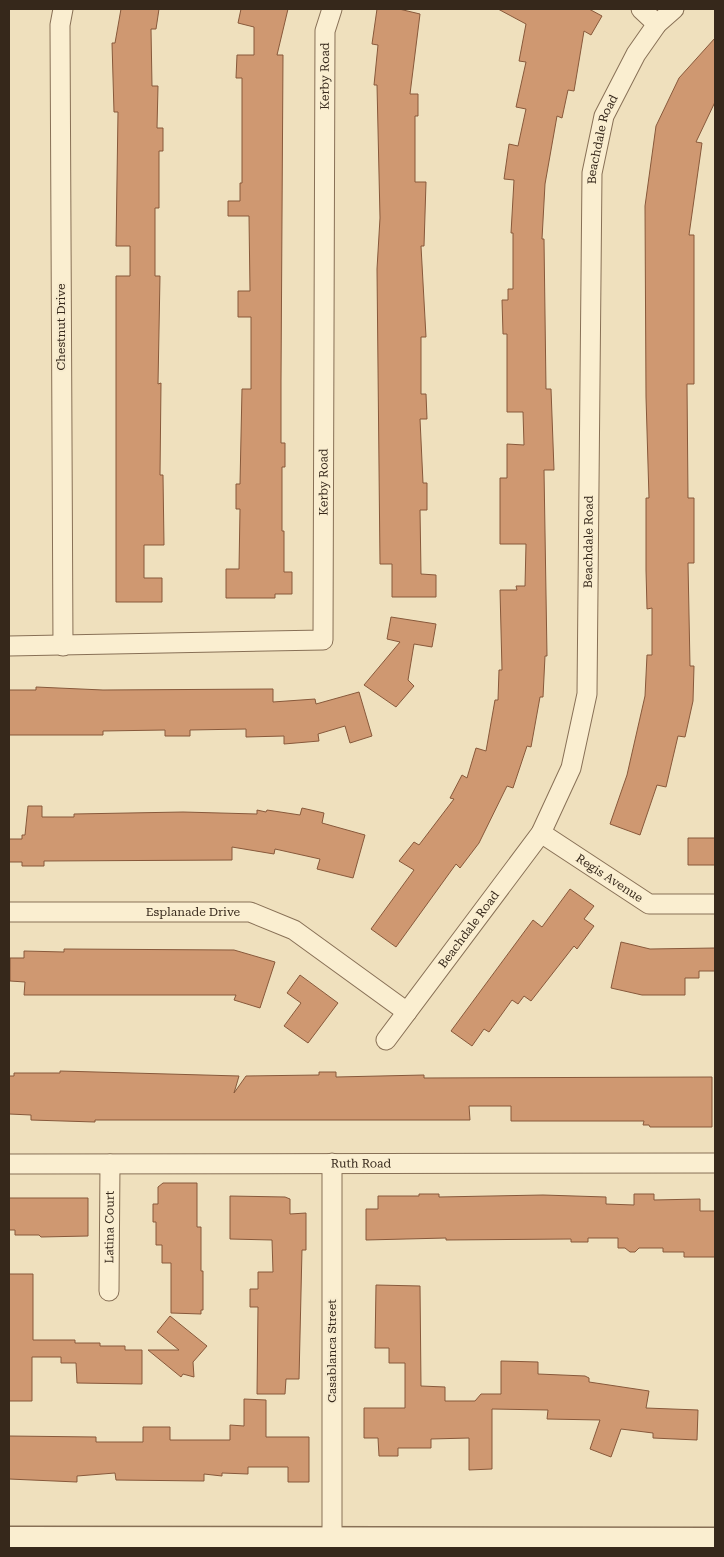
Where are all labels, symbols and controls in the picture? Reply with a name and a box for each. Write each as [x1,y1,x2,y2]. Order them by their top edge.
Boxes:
street label: Kerby Road [318,42,332,110]
street label: Beachdale Road [585,92,621,184]
street label: Chestnut Drive [54,283,68,371]
street label: Kerby Road [316,448,331,516]
street label: Beachdale Road [581,495,596,588]
street label: Regis Avenue [573,851,646,905]
street label: Beachdale Road [435,888,502,971]
street label: Esplanade Drive [146,905,241,919]
street label: Ruth Road [331,1156,392,1171]
street label: Latina Court [102,1190,117,1263]
street label: Casablanca Street [325,1299,339,1403]

